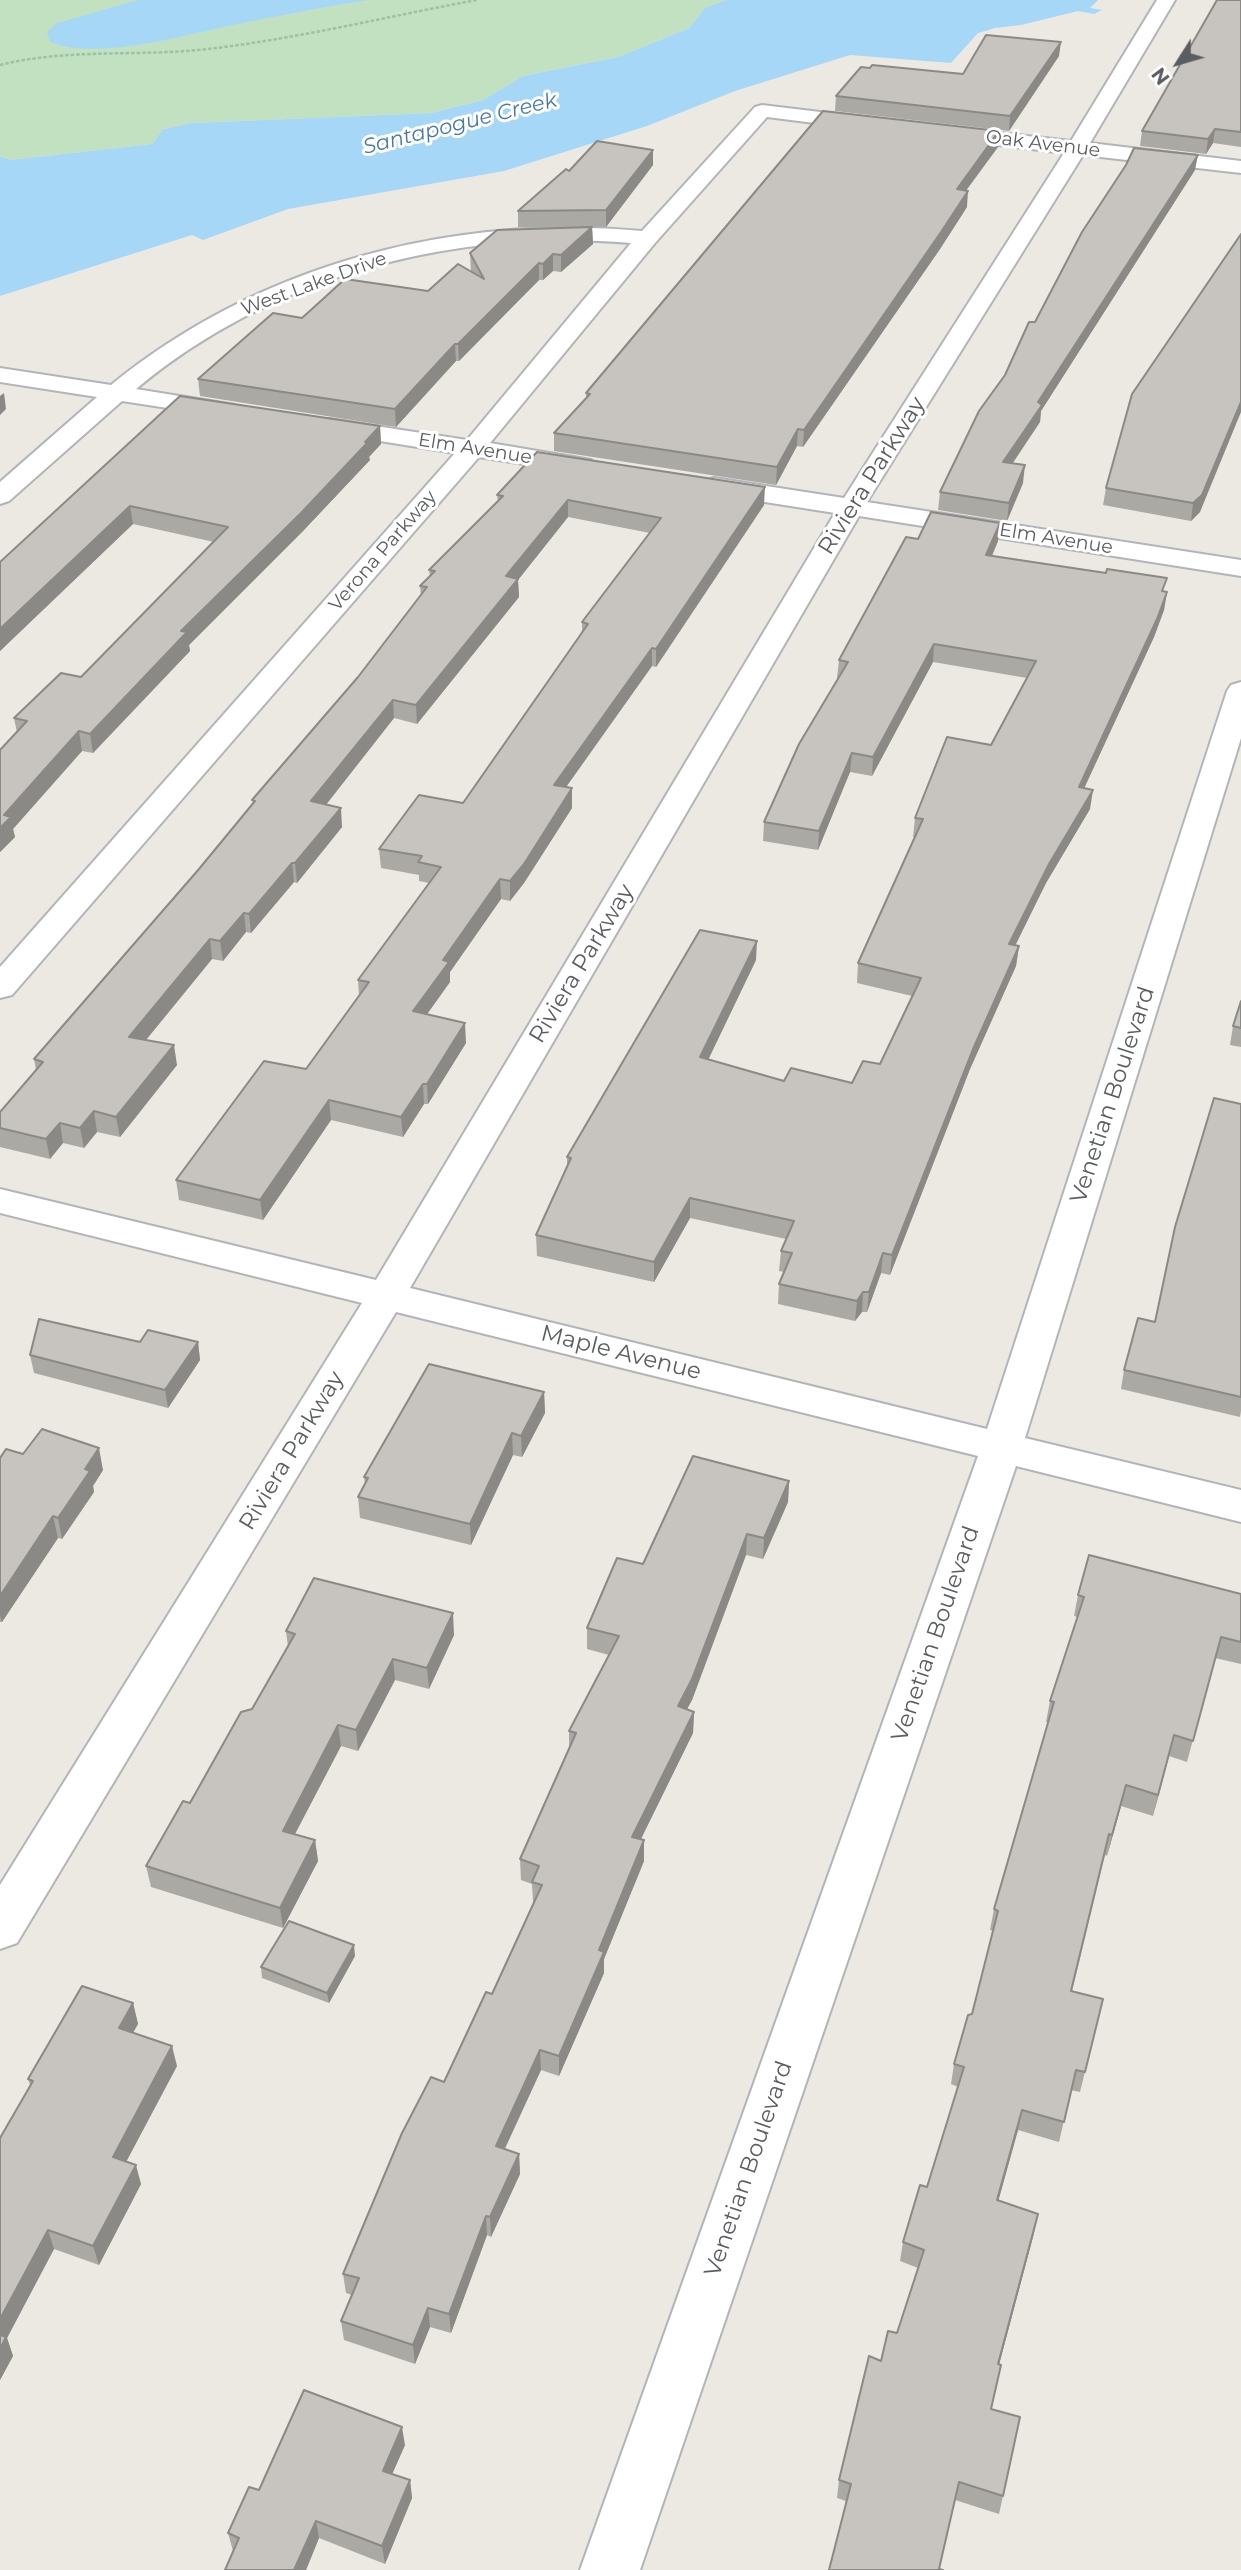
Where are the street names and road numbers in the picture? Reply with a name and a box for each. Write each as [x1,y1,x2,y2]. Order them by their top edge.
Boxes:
street label: Oak Avenue [984,126,1102,162]
street label: West Lake Drive [238,247,390,321]
street label: Riviera Parkway [812,392,932,560]
street label: Elm Avenue [417,429,533,469]
street label: Verona Parkway [324,486,442,616]
street label: Elm Avenue [998,519,1114,559]
street label: Riviera Parkway [524,880,640,1048]
street label: Venetian Boulevard [1065,983,1161,1207]
street label: Maple Avenue [538,1320,704,1386]
street label: Riviera Parkway [234,1367,350,1535]
street label: Venetian Boulevard [886,1523,986,1745]
street label: Venetian Boulevard [699,2058,799,2280]

